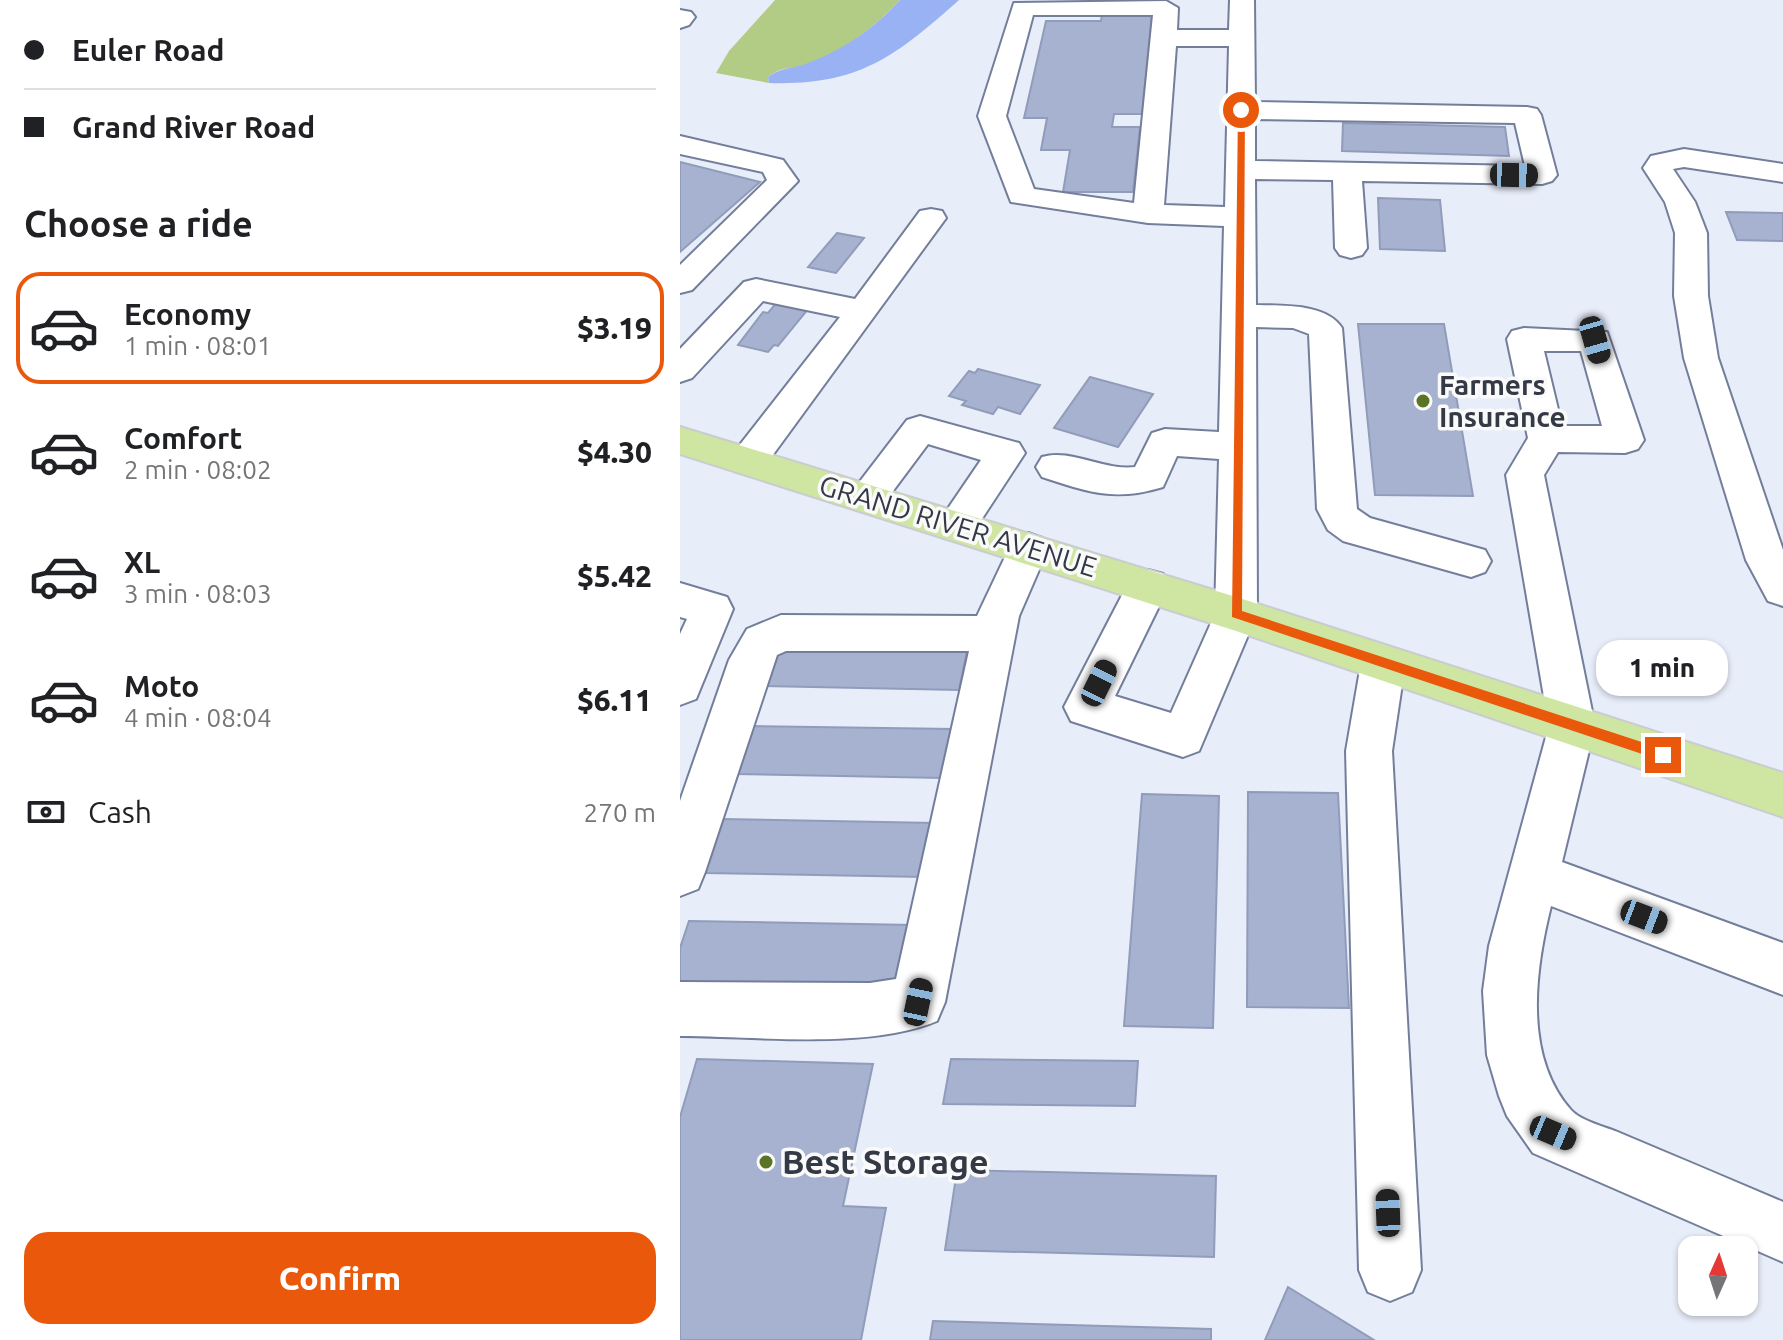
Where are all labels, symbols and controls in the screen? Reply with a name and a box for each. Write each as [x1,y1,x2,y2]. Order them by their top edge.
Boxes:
text: Euler Road [72,33,225,67]
route start [1223,92,1259,128]
text: Grand River Road [72,110,315,144]
car [1490,163,1538,187]
text: Choose a ride [24,203,253,244]
icon: car [28,292,100,364]
text: Economy [124,297,251,331]
text: $3.19 [577,311,652,345]
car [1577,314,1613,366]
text: 1 min · 08:01 [124,331,272,360]
place label: Farmers Insurance [1439,369,1566,432]
marker: Farmers Insurance [1414,392,1432,410]
icon: car [28,416,100,488]
text: Comfort [124,421,242,455]
text: $4.30 [577,435,652,469]
text: 2 min · 08:02 [124,455,272,484]
street label: GRAND RIVER AVENUE [816,469,1101,582]
icon: car [28,540,100,612]
text: XL [124,545,160,579]
text: $5.42 [577,559,652,593]
text: 3 min · 08:03 [124,579,272,608]
callout: 1 min [1597,639,1729,695]
text: 1 min [1629,653,1695,682]
car [1078,656,1120,710]
icon: car [28,664,100,736]
text: Moto [124,669,199,703]
text: $6.11 [577,683,652,717]
text: 4 min · 08:04 [124,703,272,732]
route end [1645,737,1681,773]
icon: cash [24,790,68,834]
text: Cash [88,795,152,829]
text: 270 m [584,798,656,827]
car [1617,897,1671,937]
car [901,976,935,1028]
car [1526,1113,1580,1153]
place label: Best Storage [782,1142,989,1180]
marker: Best Storage [757,1153,775,1171]
car [1375,1189,1401,1237]
button: Confirm [24,1232,656,1324]
north arrow [1678,1236,1758,1316]
map controls [1678,1236,1758,1316]

